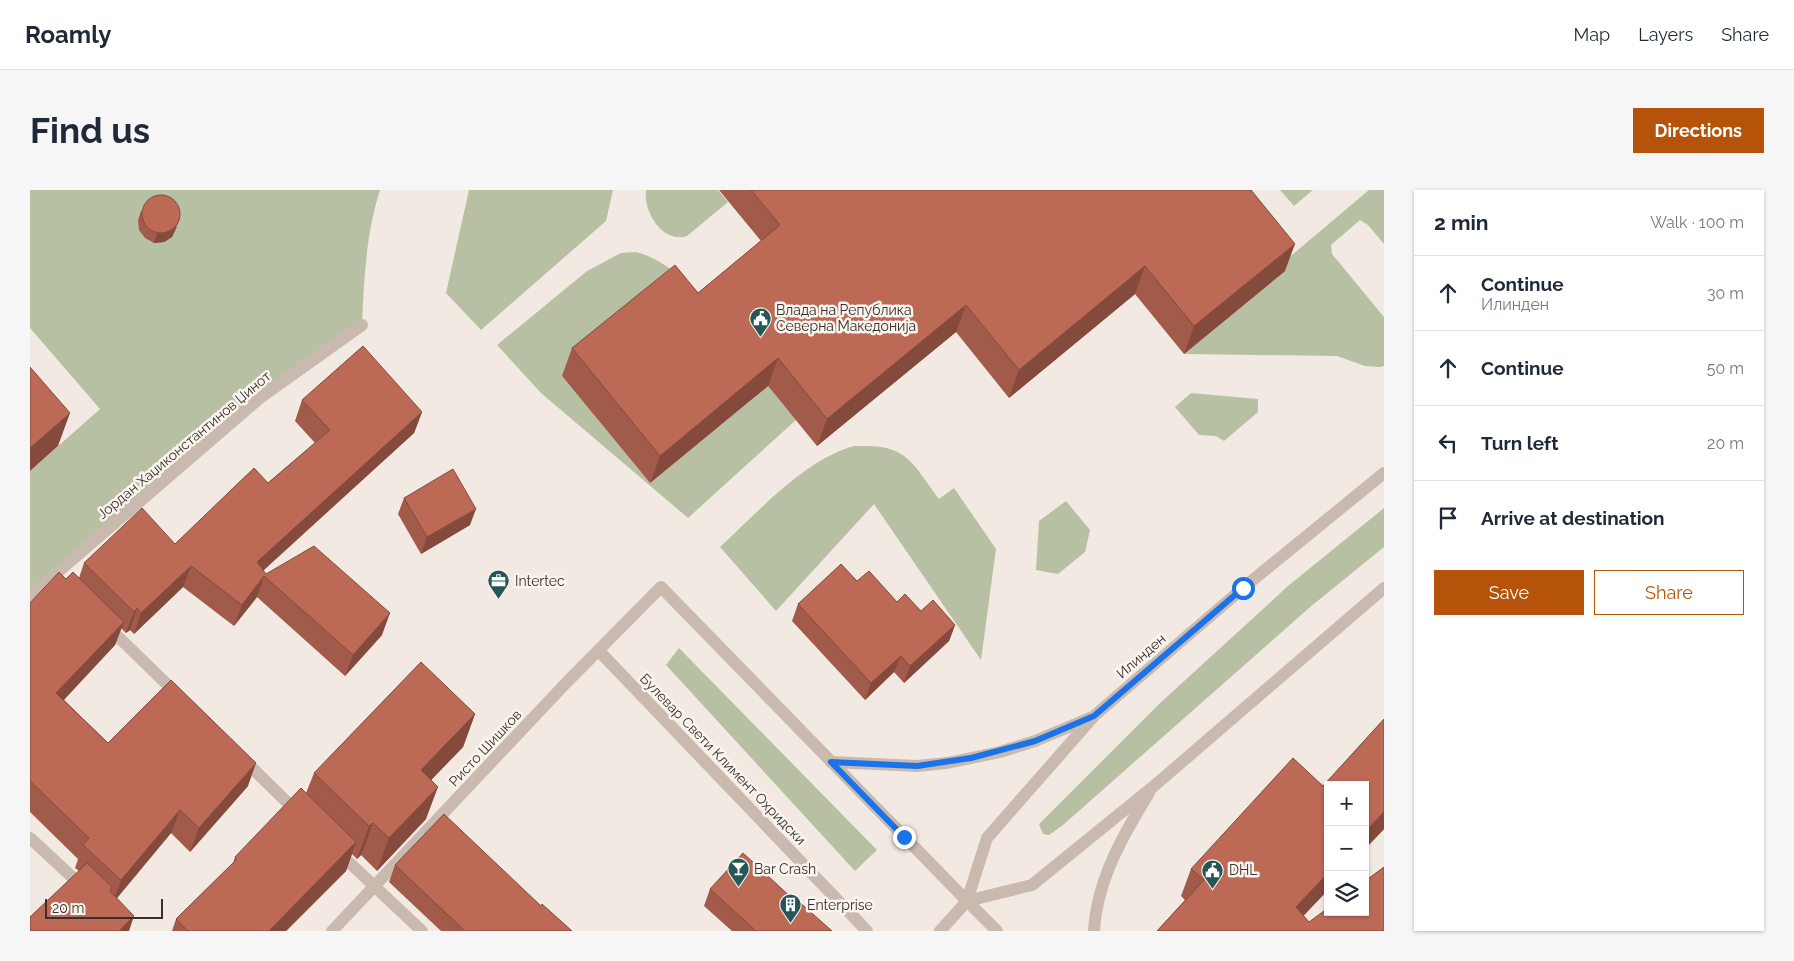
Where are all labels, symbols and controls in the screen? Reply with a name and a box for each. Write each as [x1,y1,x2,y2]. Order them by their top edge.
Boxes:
text: Roamly [25,20,111,49]
text: Map [1574,24,1610,45]
text: Layers [1638,24,1693,45]
text: Share [1721,24,1769,45]
button: Directions [1633,108,1764,153]
text: Find us [30,110,150,151]
text: 2 min [1434,210,1488,235]
text: Walk · 100 m [1650,213,1744,232]
text: Continue [1481,273,1564,295]
icon: ahead [1434,279,1462,307]
text: 30 m [1707,284,1744,303]
text: Илинден [1481,295,1549,314]
place label: Влада на Република Северна Македонија [776,302,916,334]
public building icon: Влада на Република Северна Македонија [748,306,772,337]
icon: ahead [1434,354,1462,382]
text: Continue [1481,357,1564,379]
text: 50 m [1707,359,1744,378]
street label: Јордан Хаџиконстантинов Џинот [94,368,274,522]
icon: left [1434,429,1462,457]
text: Turn left [1481,432,1558,454]
text: 20 m [1707,434,1744,453]
icon: arrive [1434,504,1462,532]
text: Arrive at destination [1481,507,1665,529]
office icon: Intertec [487,569,511,600]
button: Save [1434,570,1584,615]
button: Share [1594,570,1744,615]
place label: Intertec [515,573,565,589]
route start [1232,577,1255,600]
street label: Илинден [1113,630,1169,682]
street label: Булевар Свети Климент Охридски [637,670,809,848]
street label: Ристо Шишков [445,706,525,790]
map controls [1324,781,1369,916]
button: + [1324,781,1369,826]
route end [893,826,916,849]
button: − [1324,826,1369,871]
bar icon: Bar Crash [726,857,750,888]
public building icon: DHL [1201,858,1225,889]
place label: Bar Crash [754,861,816,877]
place label: DHL [1229,862,1258,878]
button: layers [1324,871,1369,916]
building icon: Enterprise [779,893,803,924]
scale bar [45,896,162,919]
place label: Enterprise [807,897,873,913]
text: 20 m [52,900,84,916]

